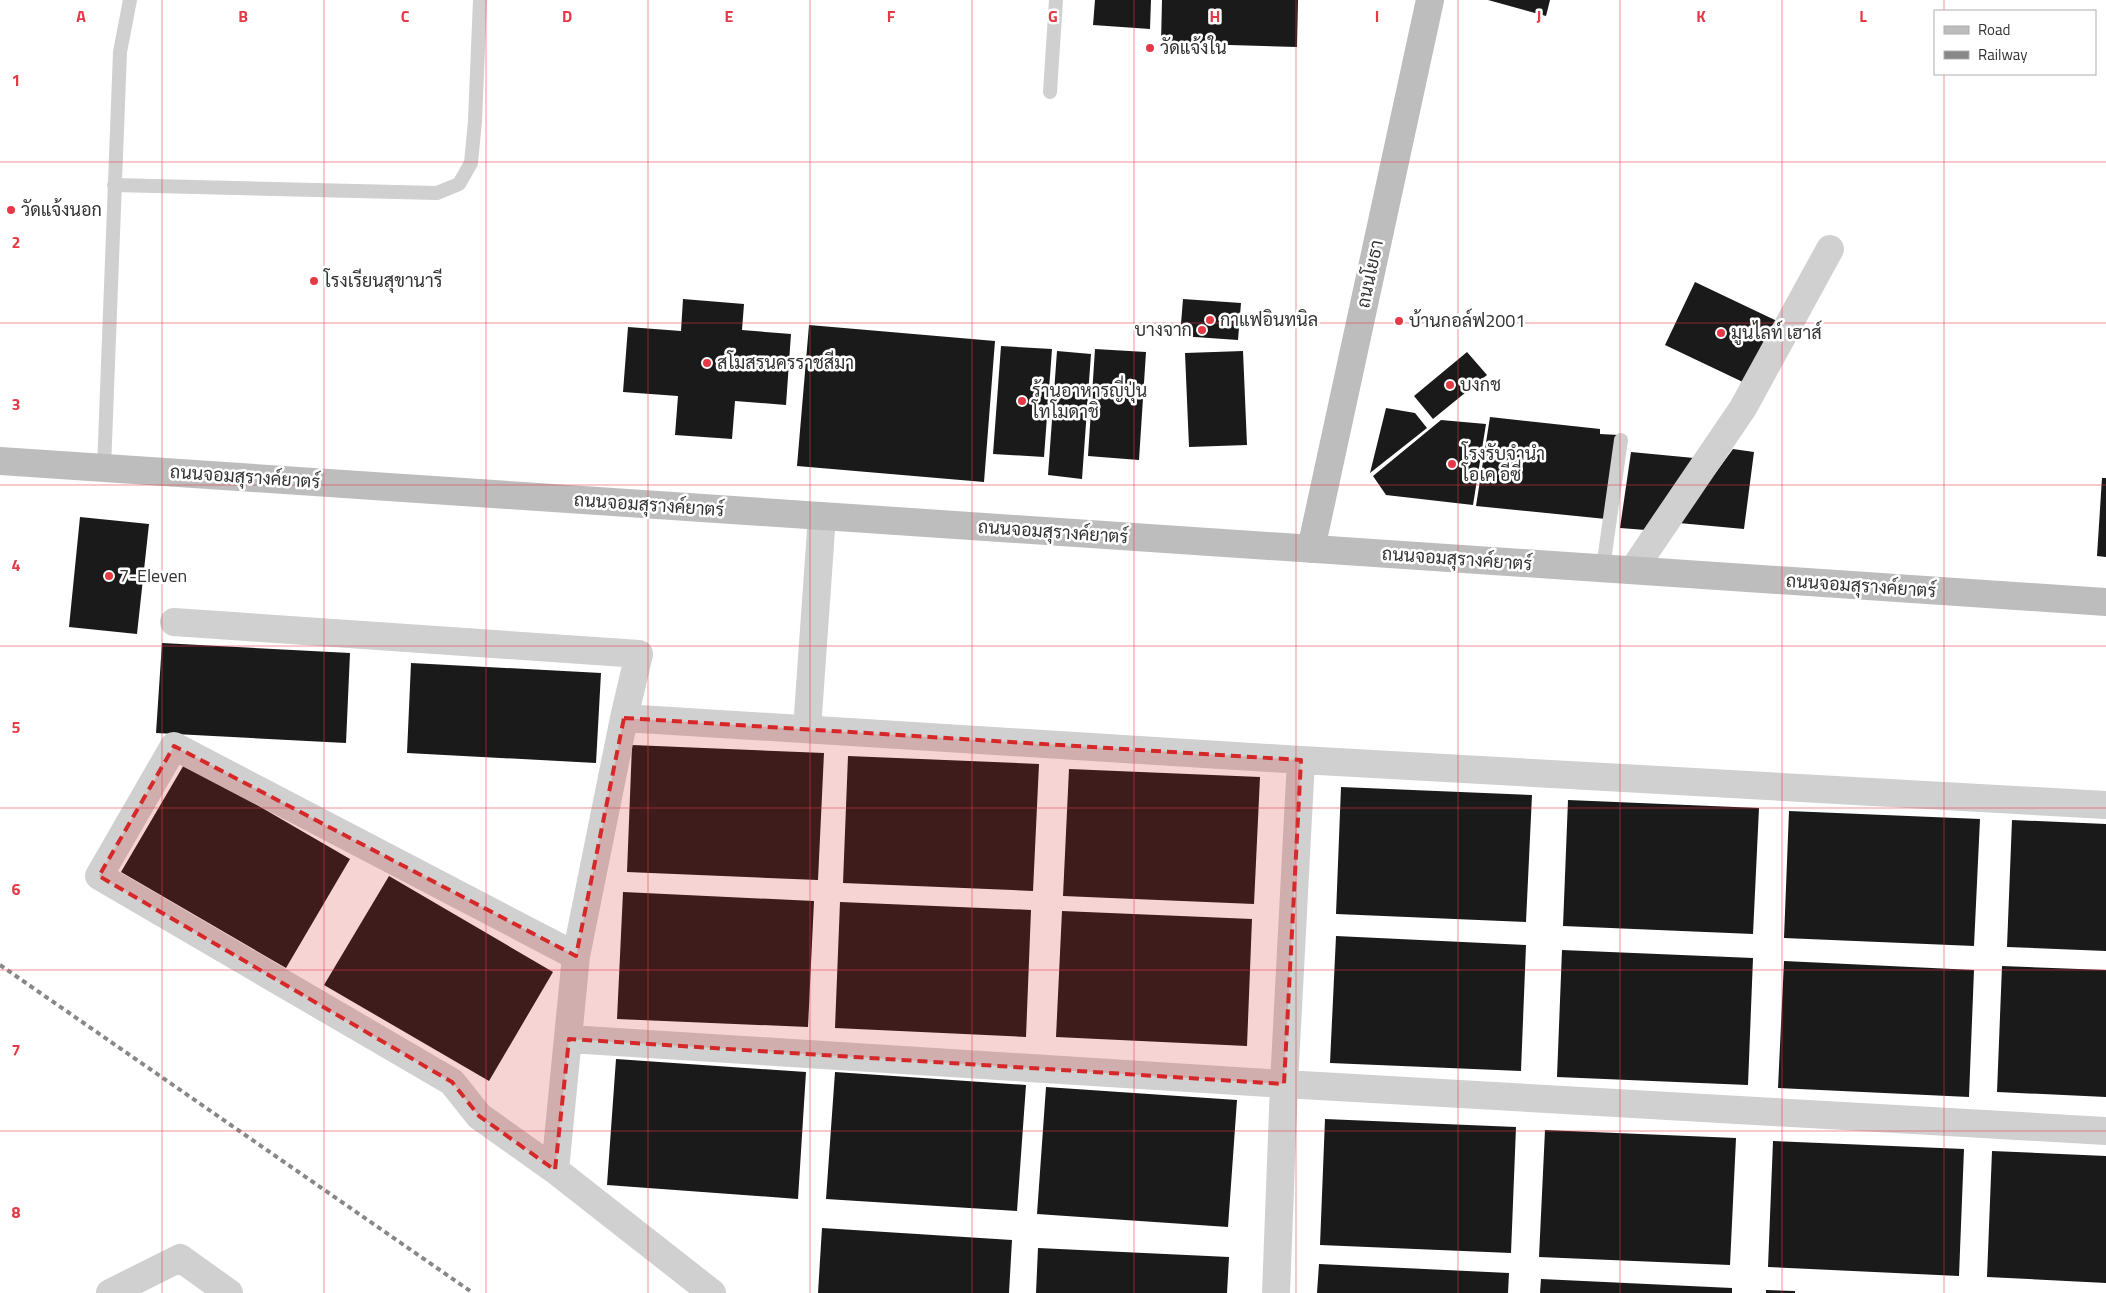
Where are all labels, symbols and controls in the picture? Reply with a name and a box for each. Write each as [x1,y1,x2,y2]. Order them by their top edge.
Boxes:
text: A [76,4,86,28]
text: B [238,4,248,28]
text: C [401,4,410,28]
text: D [562,4,572,28]
text: E [725,4,734,28]
text: F [887,4,896,28]
text: G [1048,4,1058,28]
text: H [1210,4,1220,28]
text: I [1375,4,1379,28]
text: J [1537,4,1541,28]
text: K [1696,4,1706,28]
text: L [1859,4,1867,28]
legend [1934,10,2096,75]
text: Road [1978,18,2010,41]
place label: วัดแจ้งใน [1160,34,1227,61]
marker: วัดแจ้งใน [1144,42,1156,54]
text: Railway [1978,43,2028,66]
text: 1 [12,68,20,92]
place label: วัดแจ้งนอก [21,196,102,223]
marker: วัดแจ้งนอก [5,204,17,216]
text: 2 [12,230,20,254]
street label: ถนนโยธา [1349,237,1390,310]
place label: โรงเรียนสุขานารี [323,267,443,294]
marker: โรงเรียนสุขานารี [308,275,320,287]
place label: กาแฟอินทนิล [1220,306,1318,333]
place label: บ้านกอล์ฟ2001 [1409,307,1525,334]
marker: กาแฟอินทนิล [1204,314,1216,326]
marker: บ้านกอล์ฟ2001 [1393,315,1405,327]
place label: บางจาก [1134,316,1192,343]
place label: มูนไลท์ เฮาส์ [1731,319,1822,346]
marker: บางจาก [1196,324,1208,336]
marker: มูนไลท์ เฮาส์ [1715,327,1727,339]
place label: สโมสรนครราชสีมา [717,349,854,376]
marker: สโมสรนครราชสีมา [701,357,713,369]
place label: บงกช [1460,371,1501,398]
place label: ร้านอาหารญี่ปุ่น โทโมดาชิ [1031,375,1147,425]
marker: บงกช [1444,379,1456,391]
text: 3 [12,392,20,416]
marker: ร้านอาหารญี่ปุ่น โทโมดาชิ [1016,395,1028,407]
place label: โรงรับจำนำ โอเค อีซี่ [1461,440,1545,488]
street label: ถนนจอมสุรางค์ยาตร์ [169,458,321,495]
marker: โรงรับจำนำ โอเค อีซี่ [1446,458,1458,470]
street label: ถนนจอมสุรางค์ยาตร์ [573,486,725,523]
street label: ถนนจอมสุรางค์ยาตร์ [977,513,1129,550]
street label: ถนนจอมสุรางค์ยาตร์ [1381,540,1533,577]
text: 4 [12,553,21,577]
place label: 7-Eleven [119,562,187,589]
street label: ถนนจอมสุรางค์ยาตร์ [1785,567,1937,604]
marker: 7-Eleven [103,570,115,582]
text: 5 [12,715,21,739]
text: 6 [12,877,21,901]
text: 7 [12,1038,20,1062]
text: 8 [12,1200,21,1224]

